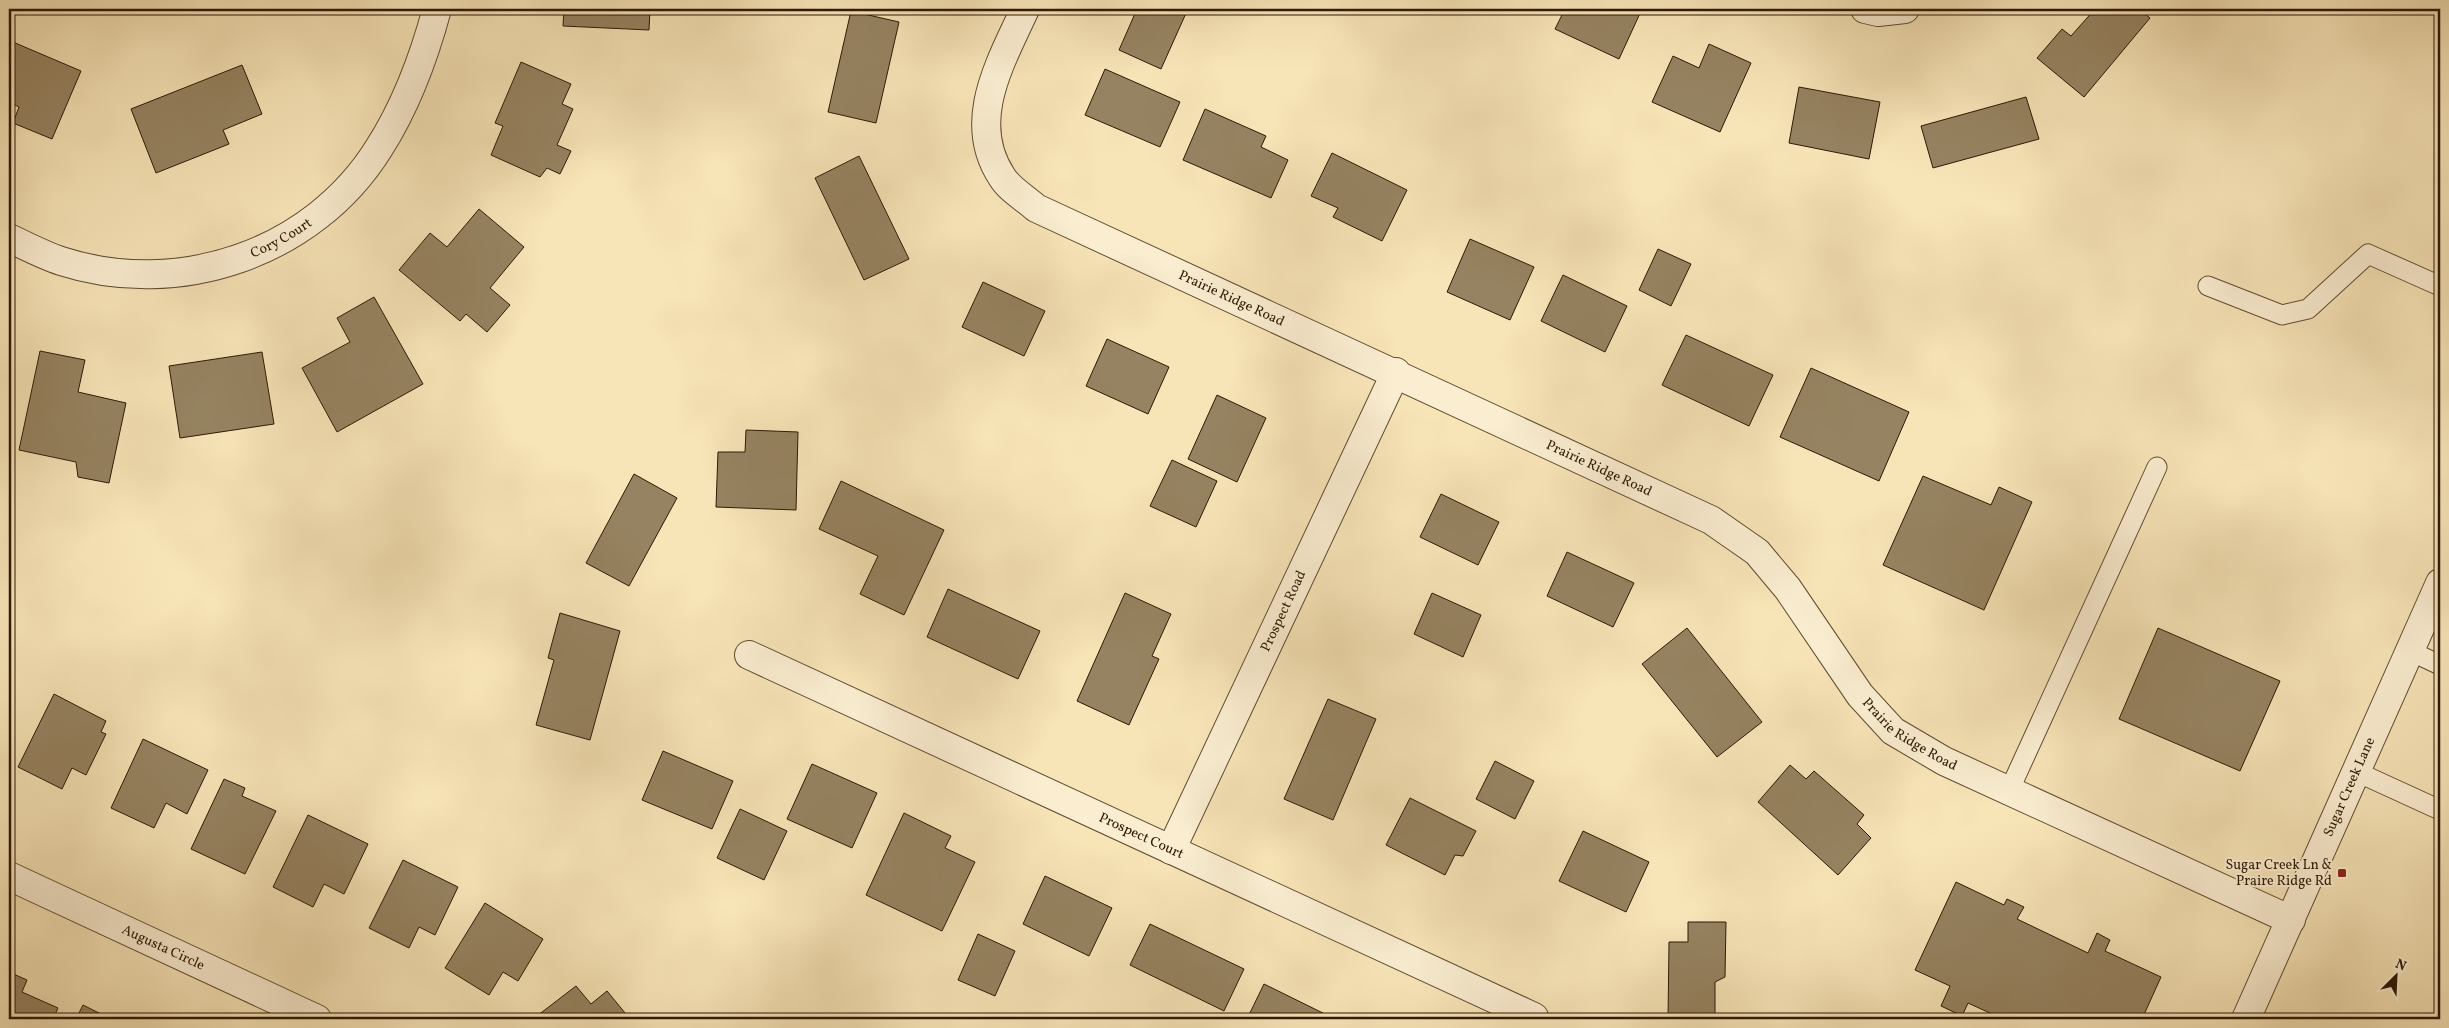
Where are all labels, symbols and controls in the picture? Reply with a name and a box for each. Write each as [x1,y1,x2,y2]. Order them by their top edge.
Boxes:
street label: Cory Court [248,214,316,263]
street label: Prairie Ridge Road [1175,266,1288,331]
street label: Prairie Ridge Road [1543,436,1655,501]
street label: Prospect Road [1256,567,1311,655]
street label: Prairie Ridge Road [1858,694,1960,775]
street label: Sugar Creek Lane [2319,734,2380,840]
street label: Prospect Court [1096,808,1187,864]
place label: Sugar Creek Ln & Praire Ridge Rd [2225,856,2332,891]
marker: Sugar Creek Ln & Praire Ridge Rd [2336,867,2348,879]
street label: Augusta Circle [119,920,208,975]
north arrow [2372,950,2422,1000]
text: N [2392,955,2409,976]

